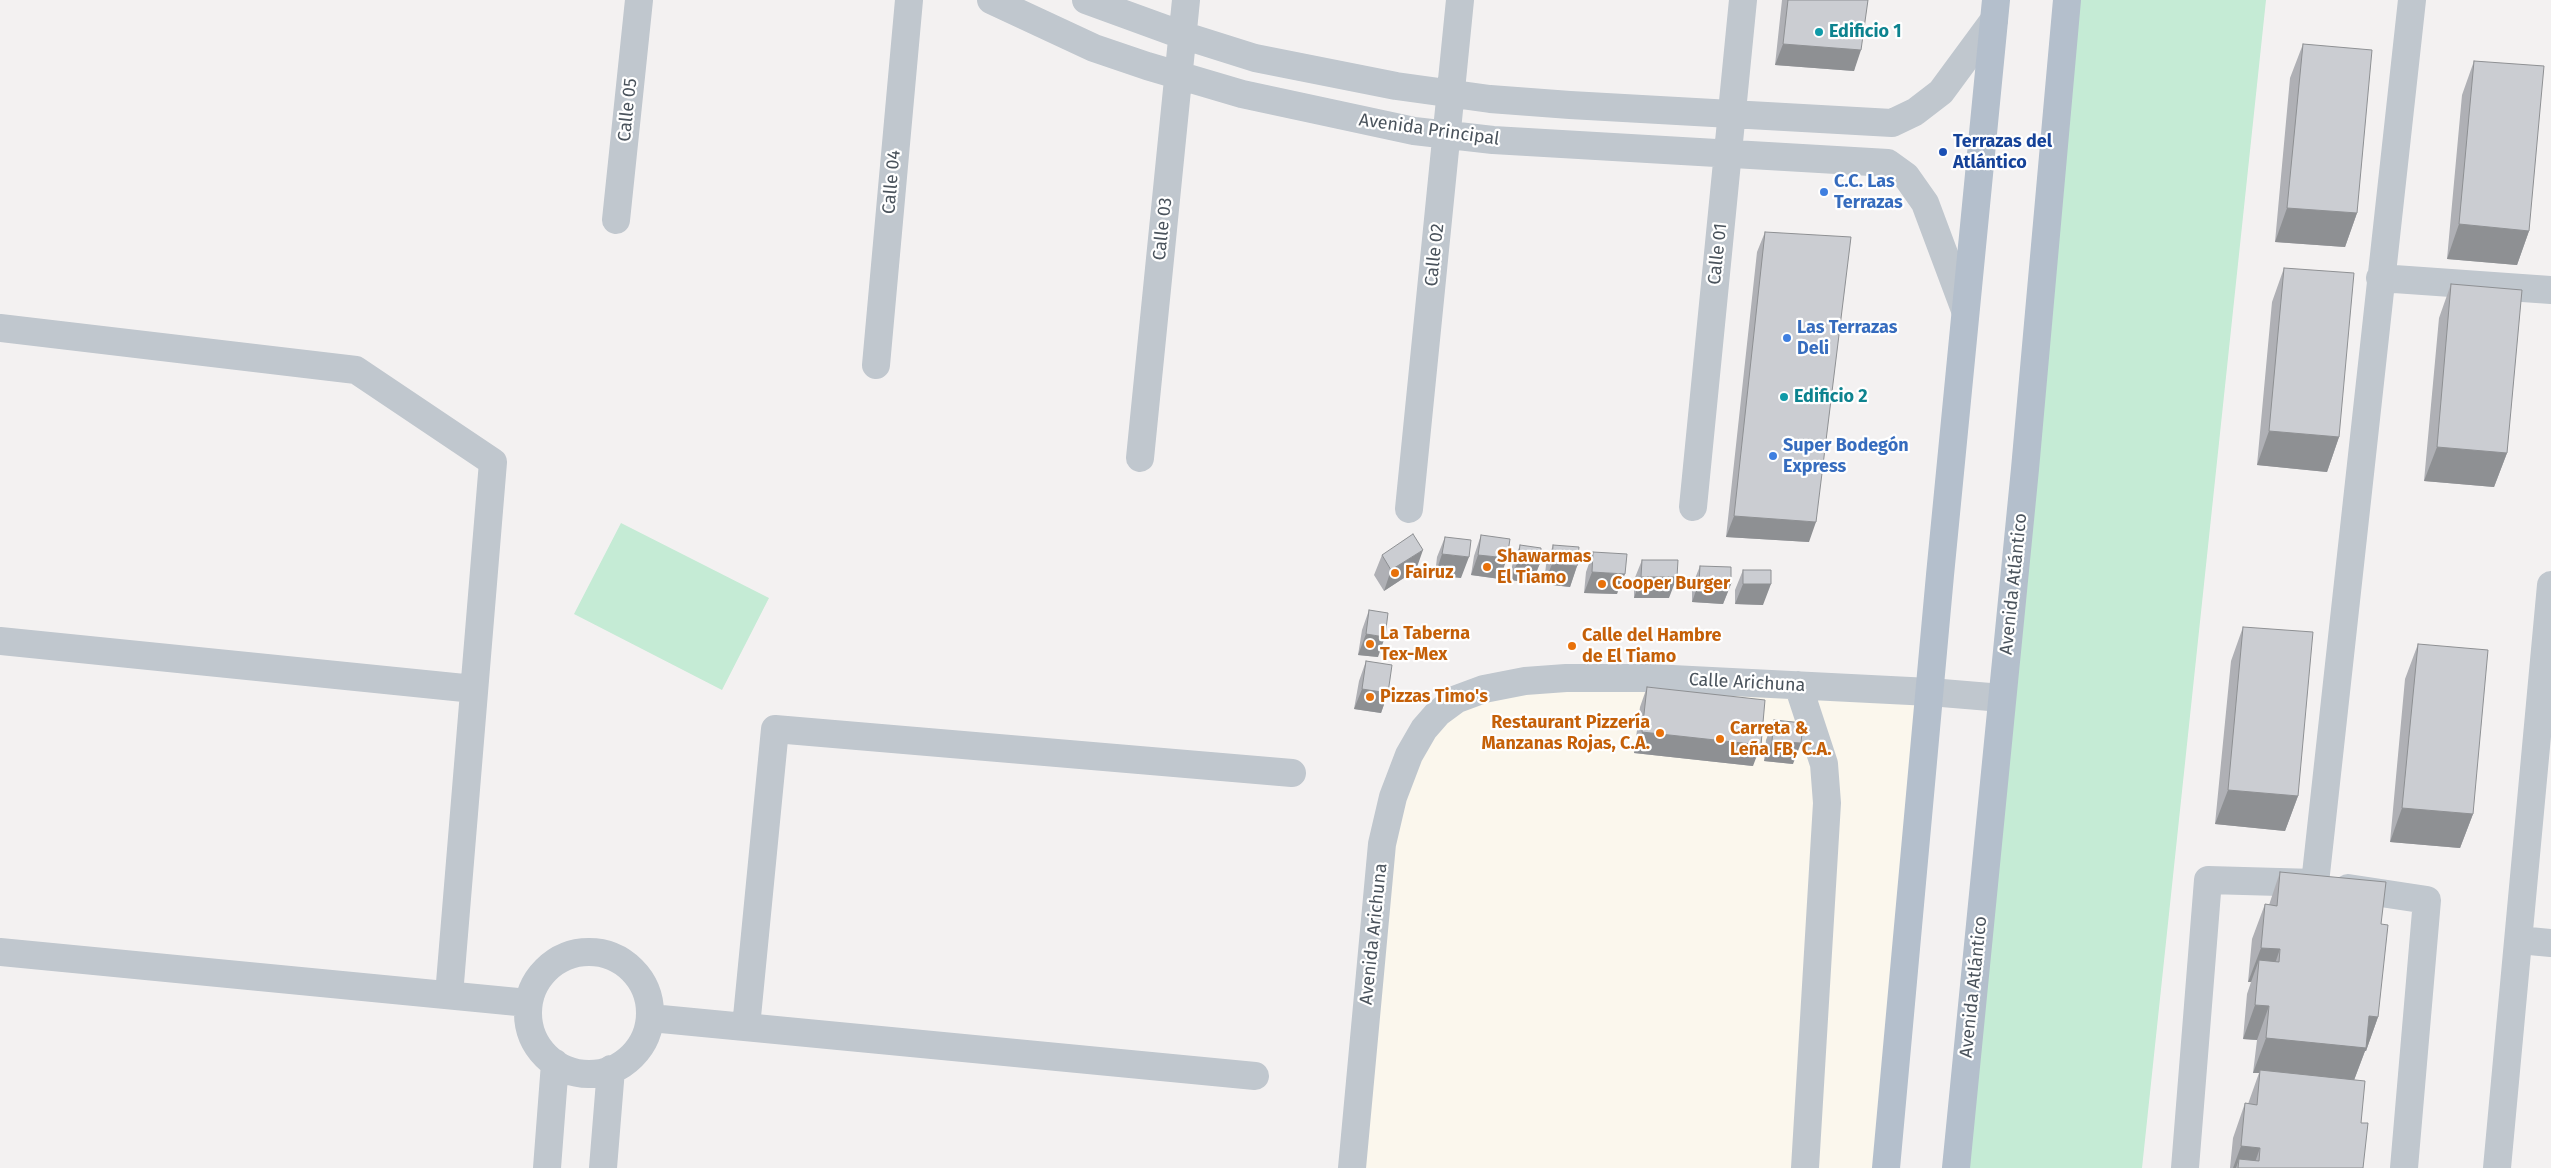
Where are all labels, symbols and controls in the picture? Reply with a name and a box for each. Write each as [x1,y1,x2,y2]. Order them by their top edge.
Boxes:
place label: Edificio 1 [1829,21,1902,43]
marker: Edificio 1 [1813,26,1825,38]
street label: Calle 05 [614,77,642,143]
street label: Avenida Principal [1357,109,1501,151]
place label: Terrazas del Atlántico [1953,131,2052,173]
marker: Terrazas del Atlántico [1937,146,1949,158]
street label: Calle 04 [878,149,906,215]
place label: C.C. Las Terrazas [1834,171,1903,213]
marker: C.C. Las Terrazas [1818,186,1830,198]
street label: Calle 03 [1149,196,1177,262]
street label: Calle 02 [1421,222,1449,288]
street label: Calle 01 [1704,222,1732,286]
place label: Las Terrazas Deli [1797,317,1897,359]
marker: Las Terrazas Deli [1781,332,1793,344]
place label: Edificio 2 [1794,386,1868,408]
marker: Edificio 2 [1778,391,1790,403]
place label: Super Bodegón Express [1783,435,1909,478]
marker: Super Bodegón Express [1767,450,1779,462]
street label: Avenida Atlántico [1996,512,2032,656]
place label: Shawarmas El Tiamo [1497,546,1591,588]
marker: Shawarmas El Tiamo [1481,561,1493,573]
place label: Fairuz [1405,562,1453,584]
marker: Fairuz [1389,567,1401,579]
place label: Cooper Burger [1612,573,1730,595]
marker: Cooper Burger [1596,578,1608,590]
place label: La Taberna Tex-Mex [1380,623,1470,666]
place label: Calle del Hambre de El Tiamo [1582,625,1721,668]
marker: La Taberna Tex-Mex [1364,638,1376,650]
marker: Calle del Hambre de El Tiamo [1566,640,1578,652]
street label: Calle Arichuna [1688,669,1806,697]
place label: Pizzas Timo's [1380,686,1488,708]
marker: Pizzas Timo's [1364,691,1376,703]
place label: Restaurant Pizzería Manzanas Rojas, C.A. [1481,712,1650,754]
place label: Carreta & Leña FB, C.A. [1730,718,1832,761]
marker: Restaurant Pizzería Manzanas Rojas, C.A. [1654,727,1666,739]
marker: Carreta & Leña FB, C.A. [1714,733,1726,745]
street label: Avenida Arichuna [1356,862,1392,1006]
street label: Avenida Atlántico [1956,915,1992,1059]

